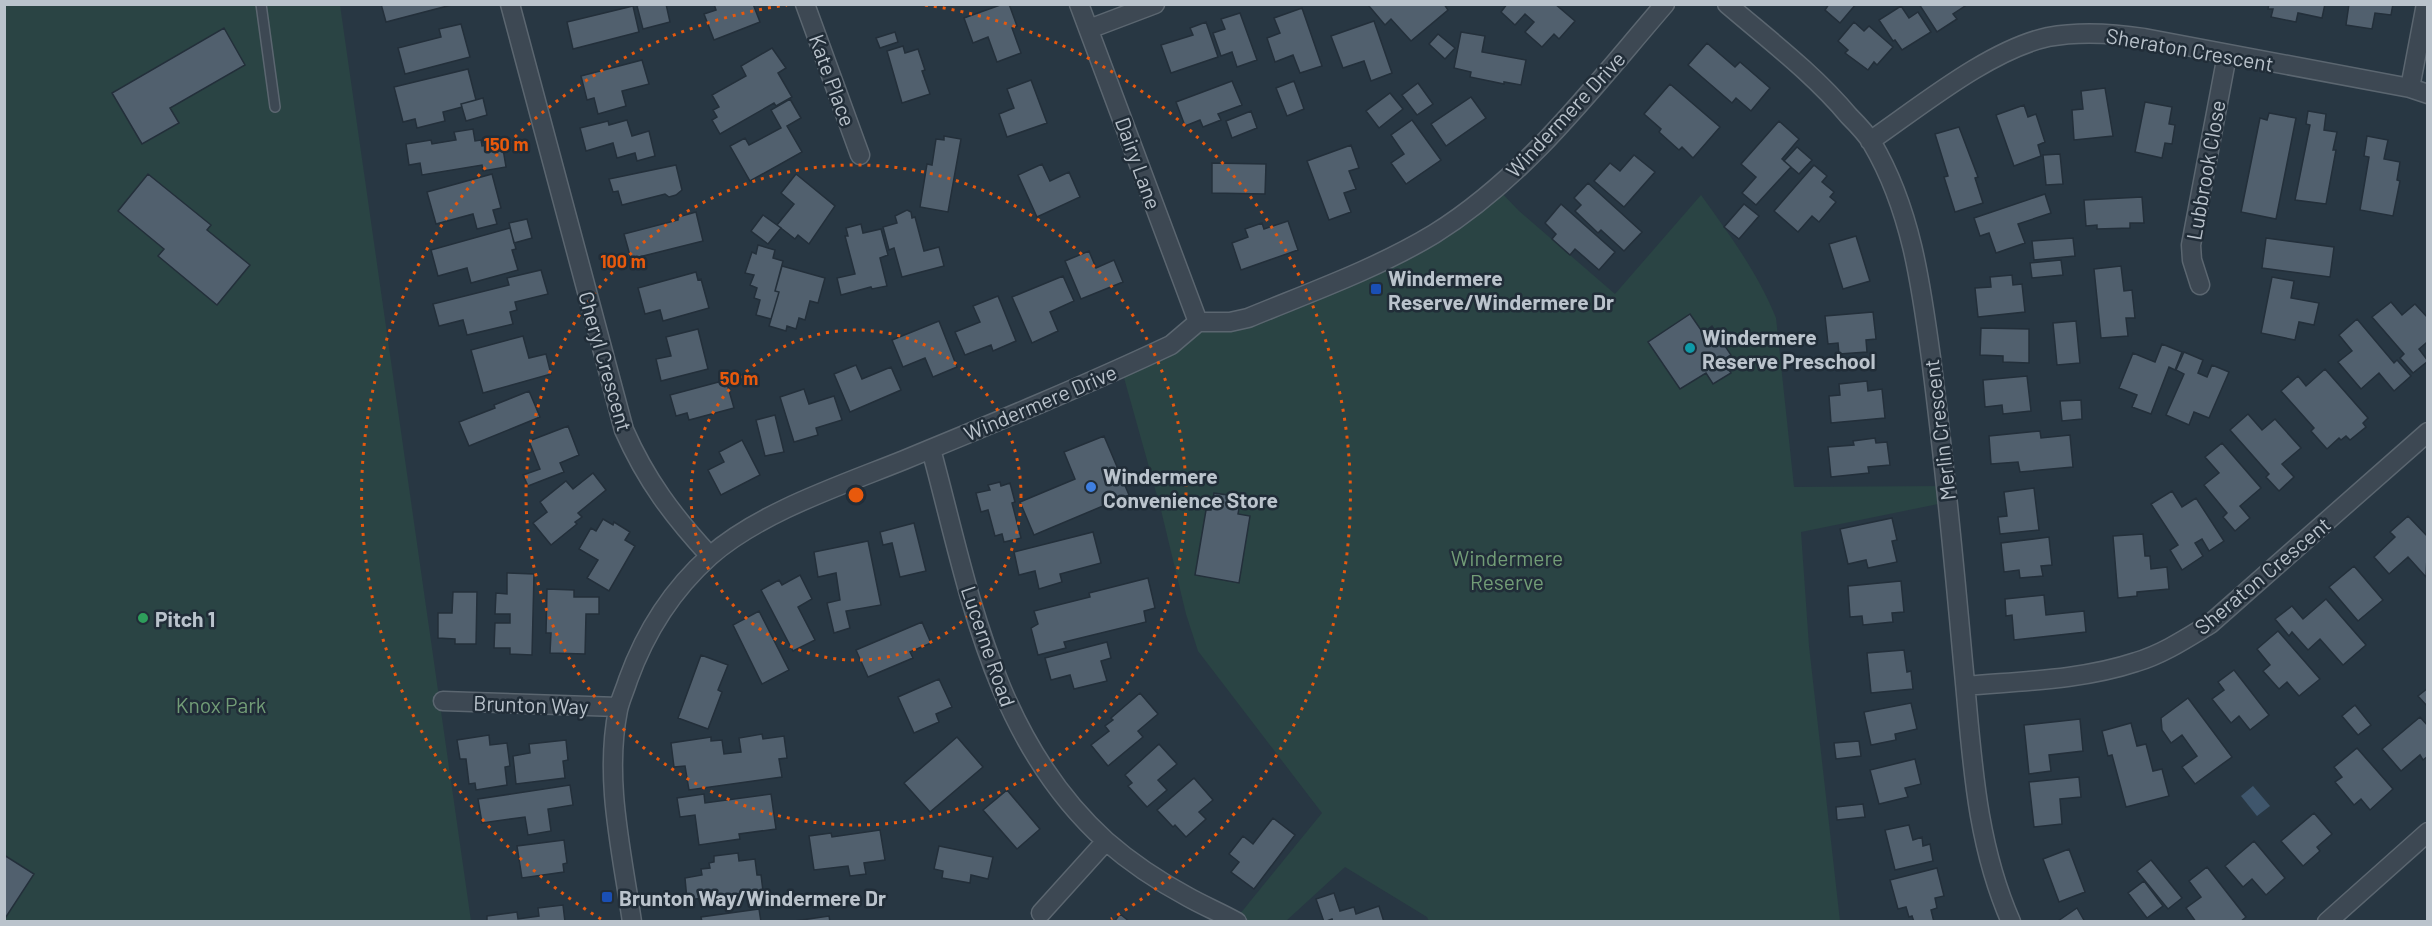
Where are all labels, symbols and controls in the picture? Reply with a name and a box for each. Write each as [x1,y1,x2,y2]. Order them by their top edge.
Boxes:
street label: Sheraton Crescent [2104,22,2276,76]
street label: Kate Place [805,31,861,129]
street label: Windermere Drive [1500,46,1630,182]
street label: Lubbrook Close [2180,98,2230,242]
street label: Dairy Lane [1111,114,1167,212]
text: 150 m [484,133,528,155]
text: 100 m [600,250,646,272]
place label: Windermere Reserve/Windermere Dr [1388,265,1614,314]
marker: Windermere Reserve/Windermere Dr [1369,282,1383,296]
street label: Cheryl Crescent [574,288,638,434]
place label: Windermere Reserve Preschool [1702,324,1876,373]
marker: Windermere Reserve Preschool [1683,341,1697,355]
street label: Merlin Crescent [1918,358,1960,502]
street label: Windermere Drive [960,359,1120,445]
text: 50 m [720,367,758,389]
place label: Windermere Convenience Store [1103,463,1278,512]
marker: Windermere Convenience Store [1084,480,1098,494]
centre of rings [846,485,866,505]
street label: Sheraton Crescent [2189,511,2335,639]
park label: Windermere Reserve [1451,545,1563,594]
street label: Lucerne Road [957,582,1021,710]
place label: Pitch 1 [155,606,215,631]
marker: Pitch 1 [136,611,150,625]
street label: Brunton Way [473,689,589,719]
park label: Knox Park [176,692,266,717]
place label: Brunton Way/Windermere Dr [619,885,886,910]
marker: Brunton Way/Windermere Dr [600,890,614,904]

